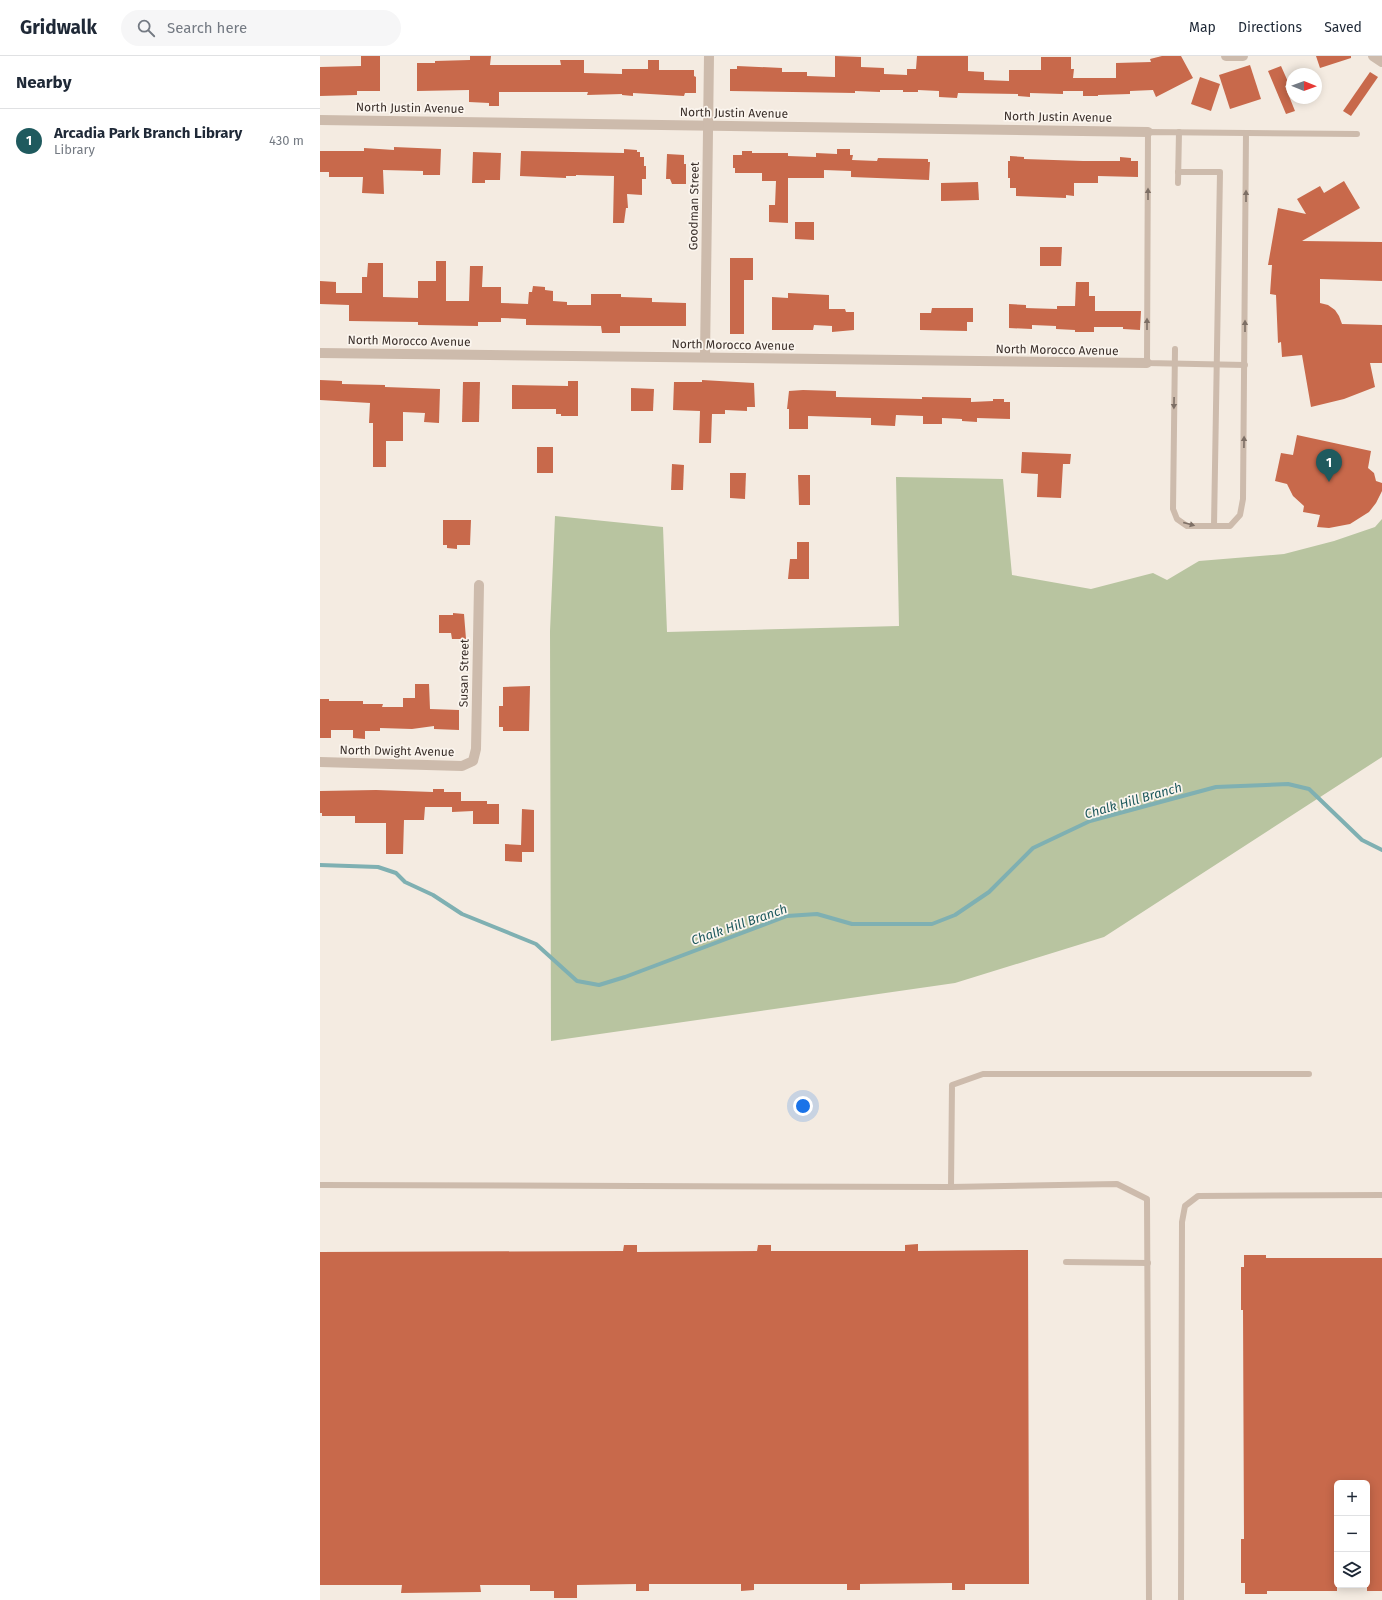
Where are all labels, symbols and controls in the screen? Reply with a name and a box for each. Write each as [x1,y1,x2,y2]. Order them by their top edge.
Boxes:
search box [121,10,401,46]
text: Gridwalk [20,16,97,39]
icon: search [135,17,157,39]
text: Search here [167,19,247,37]
text: Map [1189,19,1216,36]
text: Directions [1238,19,1302,36]
text: Saved [1324,19,1362,36]
north arrow [1286,68,1322,104]
text: Nearby [16,72,71,93]
street label: North Justin Avenue [356,100,464,116]
street label: North Justin Avenue [680,105,788,121]
street label: North Justin Avenue [1004,109,1112,125]
text: Arcadia Park Branch Library [54,124,242,142]
text: 1 [26,133,32,148]
text: 430 m [269,133,304,148]
text: Library [54,142,95,157]
street label: Goodman Street [686,161,702,250]
one-way arrow [1145,187,1151,200]
one-way arrow [1243,189,1249,202]
one-way arrow [1144,317,1150,330]
one-way arrow [1242,319,1248,332]
street label: North Morocco Avenue [347,333,471,349]
street label: North Morocco Avenue [671,337,795,353]
street label: North Morocco Avenue [995,342,1119,358]
one-way arrow [1171,397,1177,410]
one-way arrow [1241,435,1247,448]
pin: 1 [1316,449,1342,482]
one-way arrow [1182,522,1195,528]
street label: Susan Street [456,638,472,707]
street label: North Dwight Avenue [340,743,454,759]
water label: Chalk Hill Branch [1083,779,1184,822]
water label: Chalk Hill Branch [689,901,789,948]
your location [793,1096,813,1116]
map controls [1334,1480,1370,1588]
button: + [1334,1480,1370,1516]
button: − [1334,1516,1370,1552]
button: layers [1334,1552,1370,1588]

